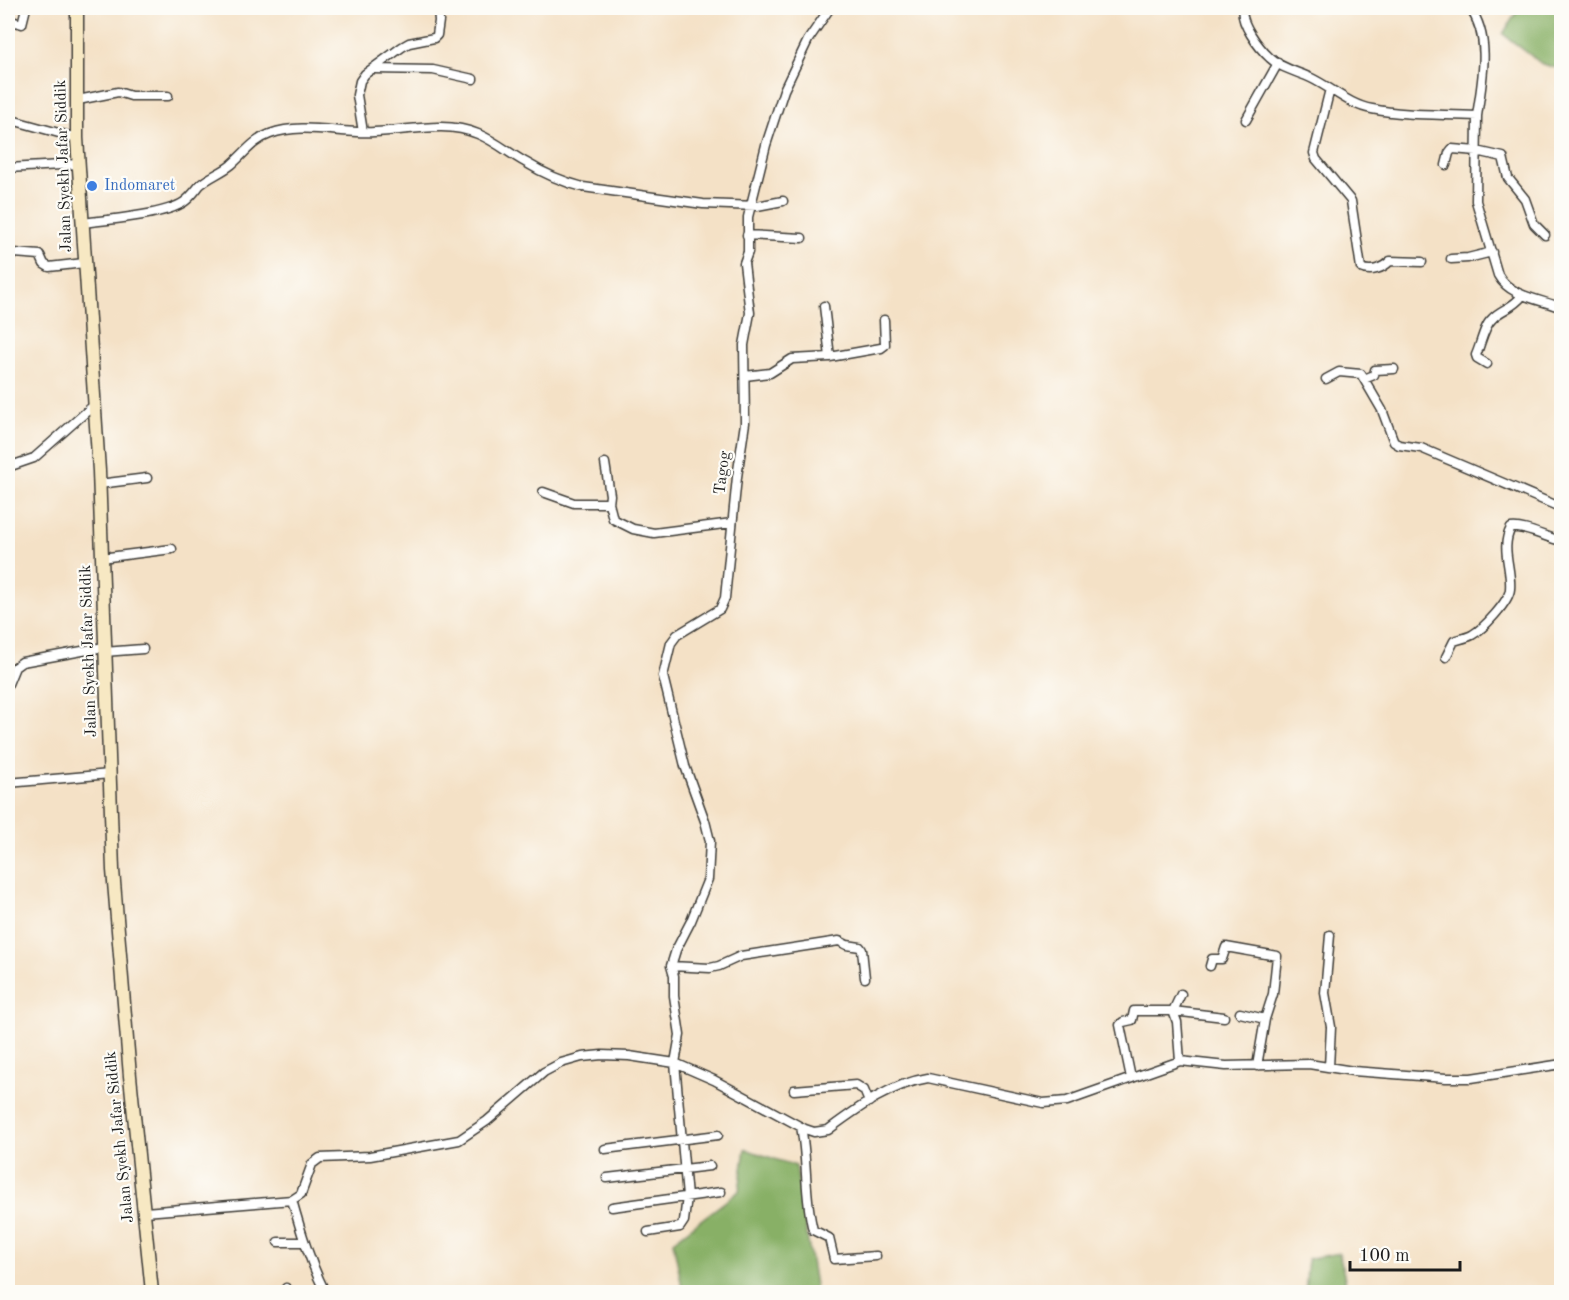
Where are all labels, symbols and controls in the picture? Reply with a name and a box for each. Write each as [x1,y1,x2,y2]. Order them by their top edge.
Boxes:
street label: Jalan Syekh Jafar Siddik [53,79,75,253]
place label: Indomaret [104,178,176,194]
marker: Indomaret [85,179,99,193]
street label: Tagog [712,450,734,496]
street label: Jalan Syekh Jafar Siddik [78,564,100,738]
street label: Jalan Syekh Jafar Siddik [103,1050,137,1224]
scale bar [1350,1234,1460,1272]
text: 100 m [1359,1247,1410,1265]

